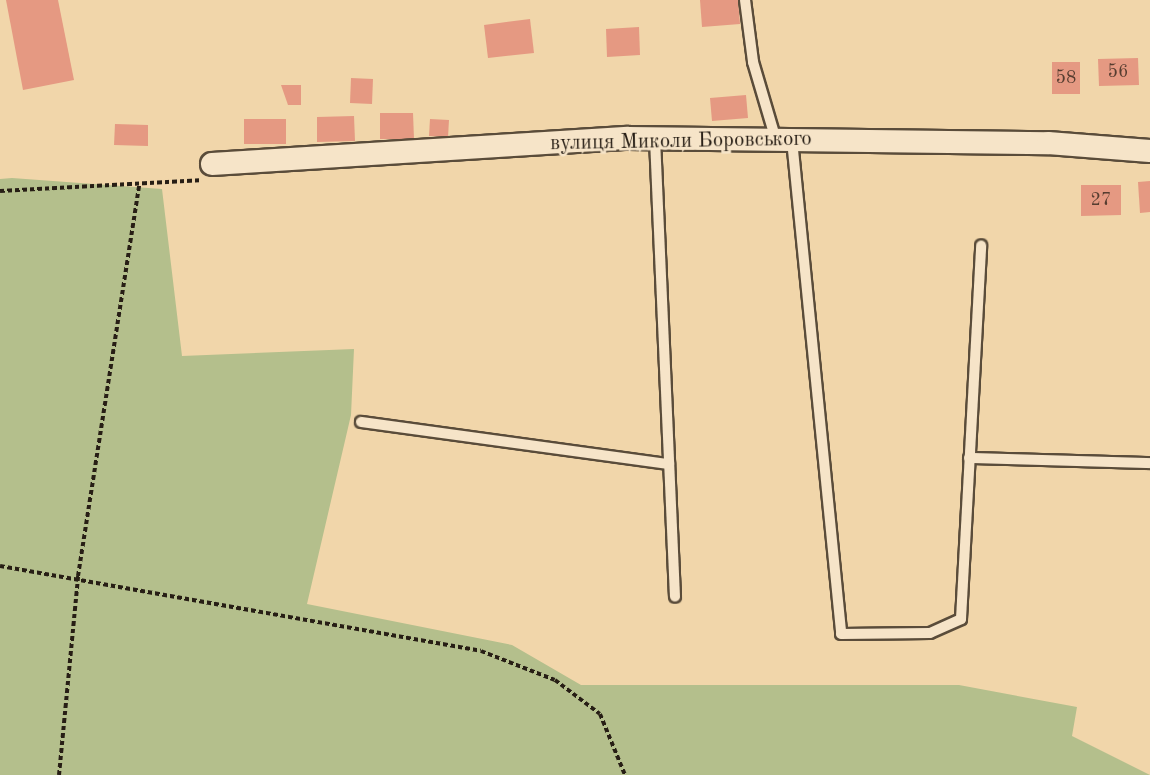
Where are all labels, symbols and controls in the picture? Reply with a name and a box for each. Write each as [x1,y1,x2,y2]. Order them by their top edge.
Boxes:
house number: 56 [1108,61,1128,83]
house number: 58 [1056,67,1076,89]
street label: вулиця Миколи Боровського [550,127,812,157]
house number: 27 [1091,189,1111,211]

